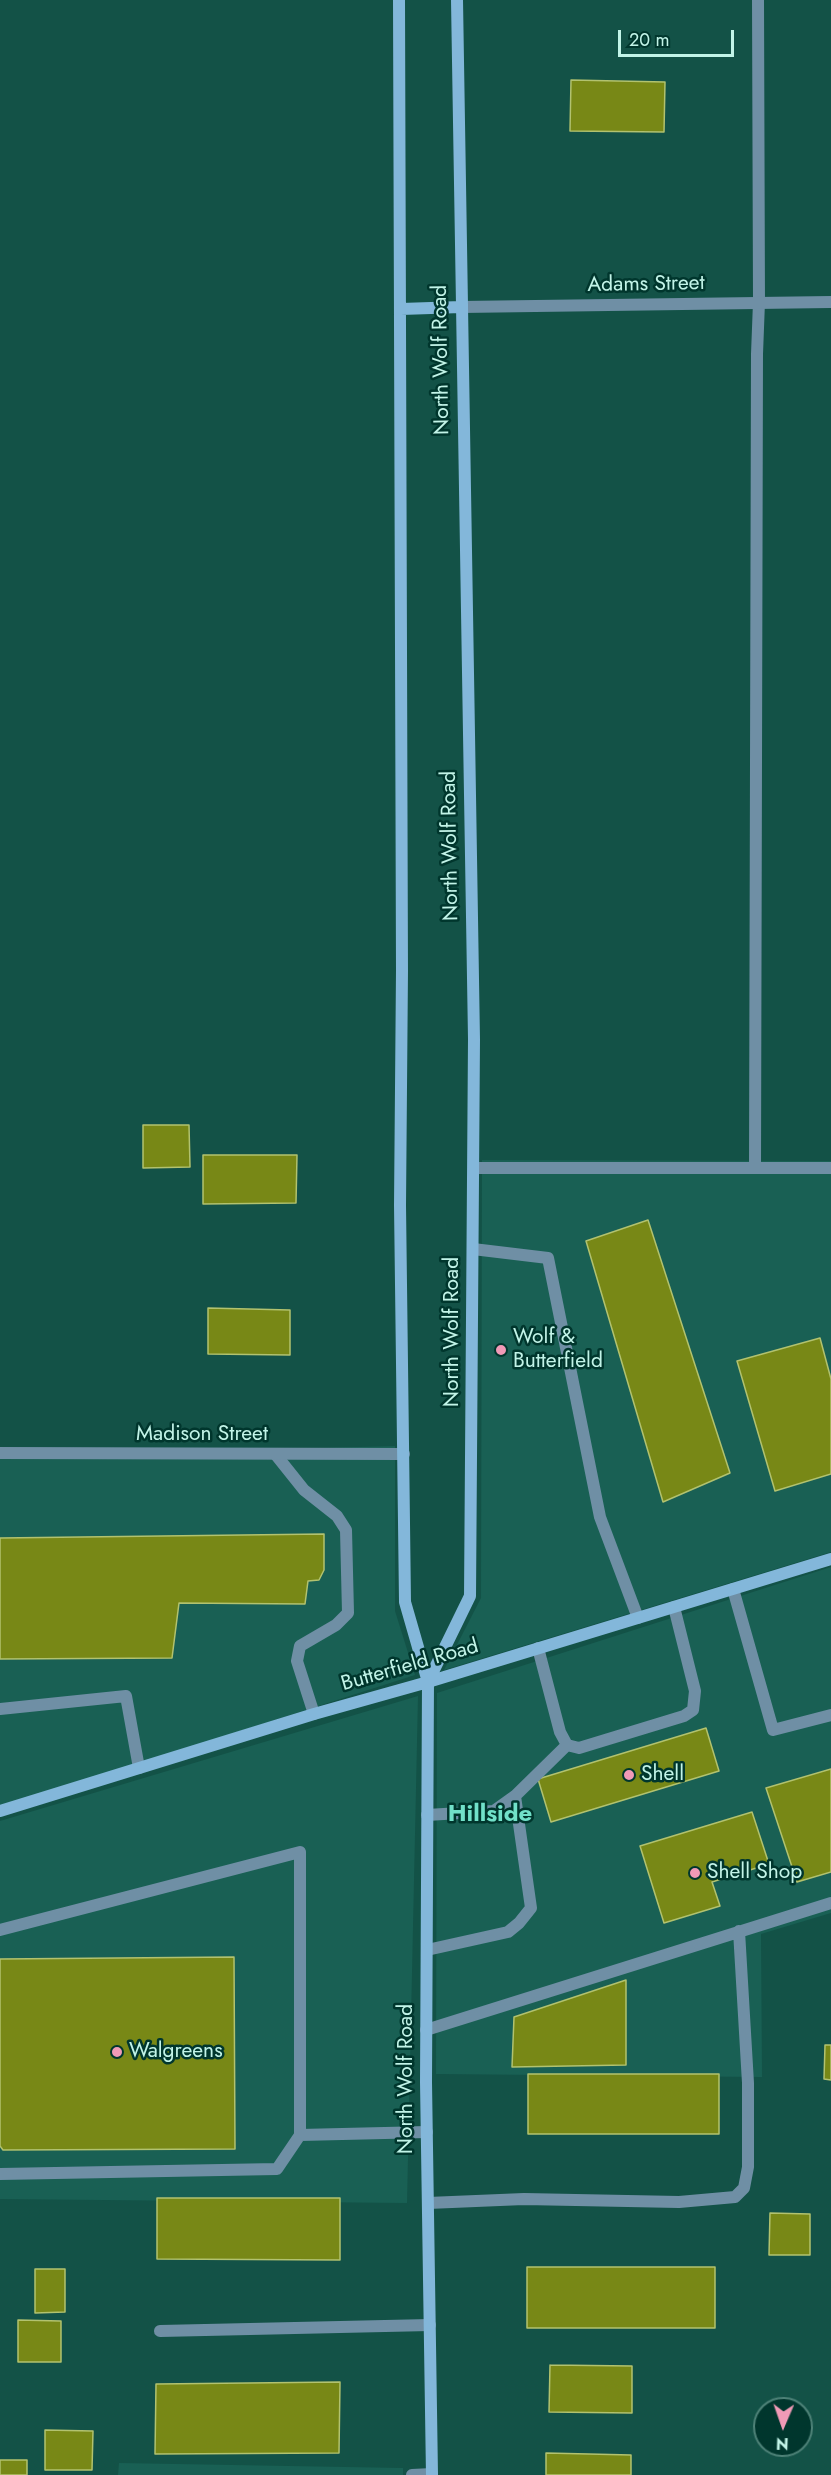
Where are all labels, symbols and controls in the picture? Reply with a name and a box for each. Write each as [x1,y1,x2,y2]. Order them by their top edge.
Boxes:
scale bar [621,18,736,56]
text: 20 m [629,27,669,53]
street label: Adams Street [587,271,705,299]
street label: North Wolf Road [428,285,456,435]
street label: North Wolf Road [437,771,465,921]
street label: North Wolf Road [440,1257,466,1407]
place label: Wolf & Butterfield [513,1325,603,1375]
marker: Wolf & Butterfield [494,1343,508,1357]
street label: Madison Street [136,1422,268,1448]
street label: Butterfield Road [339,1634,481,1698]
place label: Shell [641,1762,684,1788]
marker: Shell [622,1768,636,1782]
district label: Hillside [448,1801,532,1829]
place label: Shell Shop [707,1860,802,1886]
marker: Shell Shop [688,1866,702,1880]
street label: North Wolf Road [394,2004,420,2154]
place label: Walgreens [129,2039,223,2065]
marker: Walgreens [110,2045,124,2059]
north arrow [753,2397,813,2457]
text: N [776,2432,789,2455]

